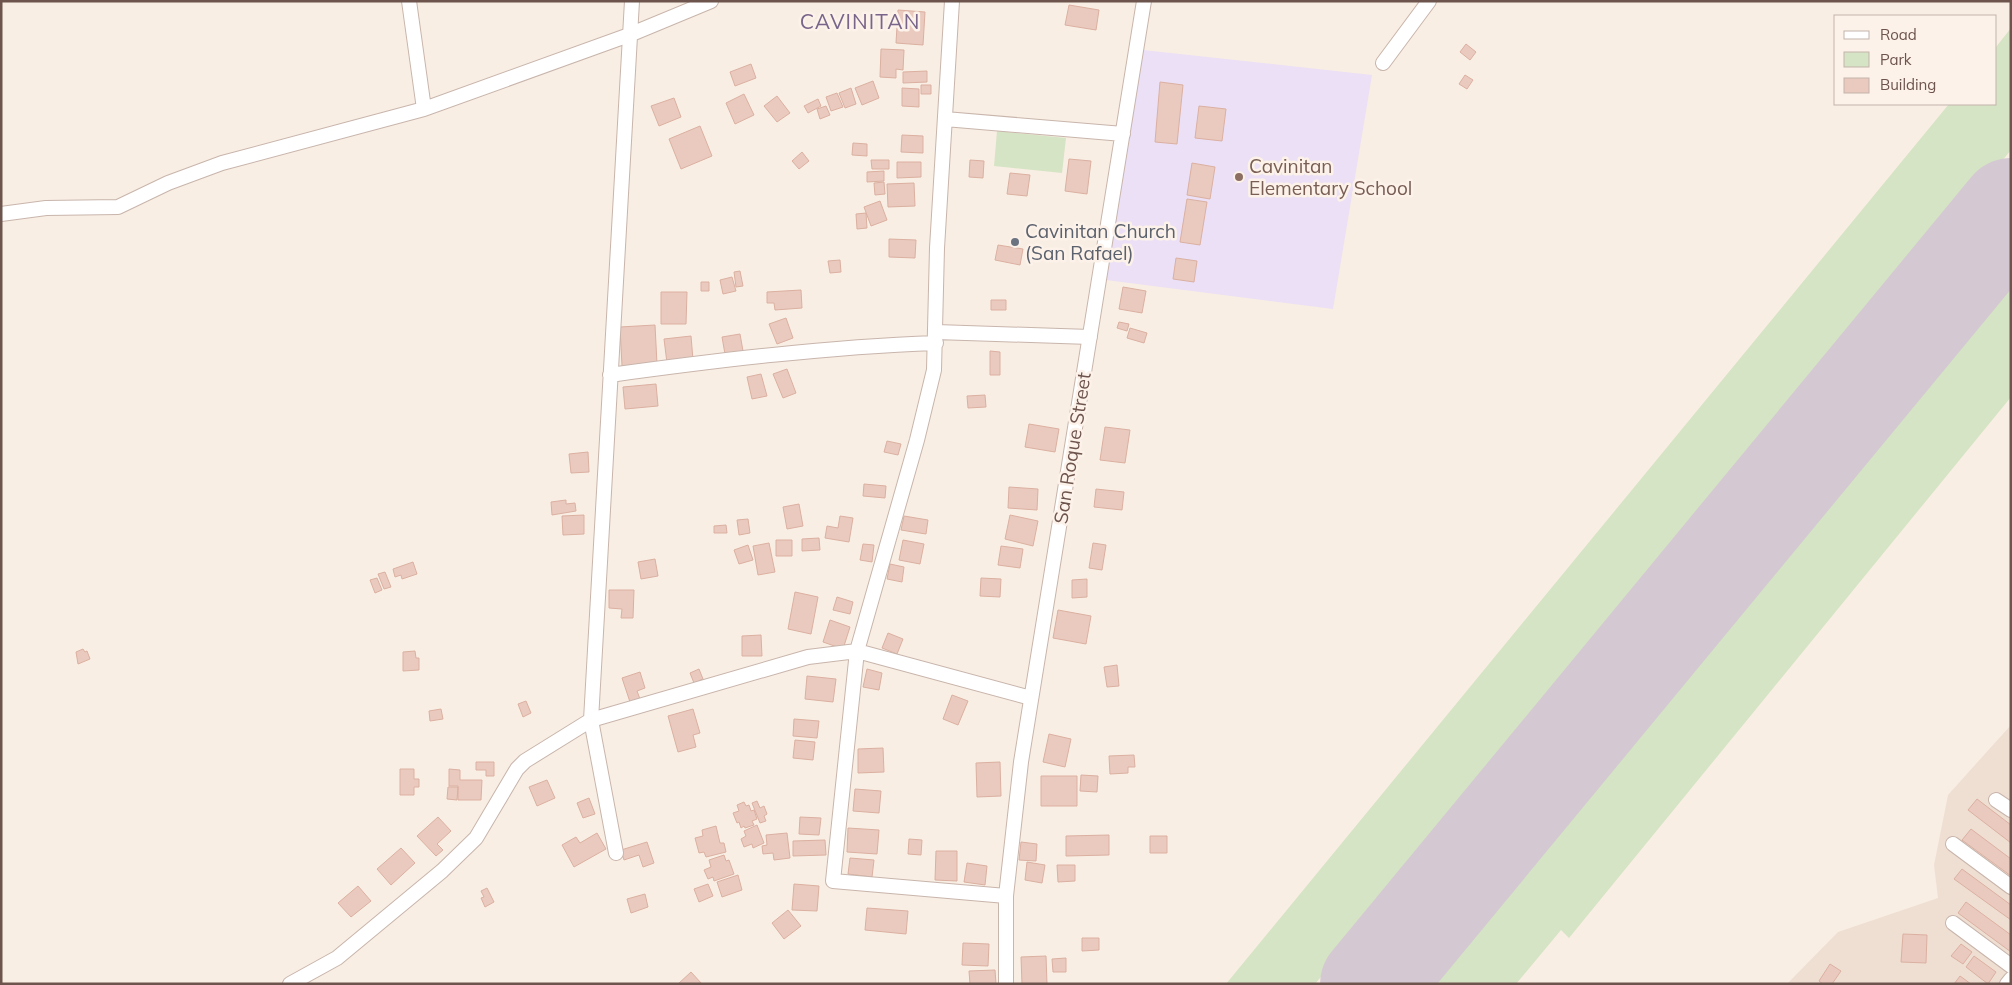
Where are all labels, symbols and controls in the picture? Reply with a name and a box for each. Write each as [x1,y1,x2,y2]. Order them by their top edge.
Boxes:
district label: CAVINITAN [800,8,920,34]
legend [1834,15,1997,105]
text: Road [1880,25,1917,44]
text: Park [1880,50,1912,69]
text: Building [1880,75,1936,94]
place label: Cavinitan Elementary School [1249,154,1412,200]
marker: Cavinitan Elementary School [1233,171,1245,183]
place label: Cavinitan Church (San Rafael) [1025,219,1176,265]
marker: Cavinitan Church (San Rafael) [1009,236,1021,248]
street label: San Roque Street [1048,370,1096,526]

